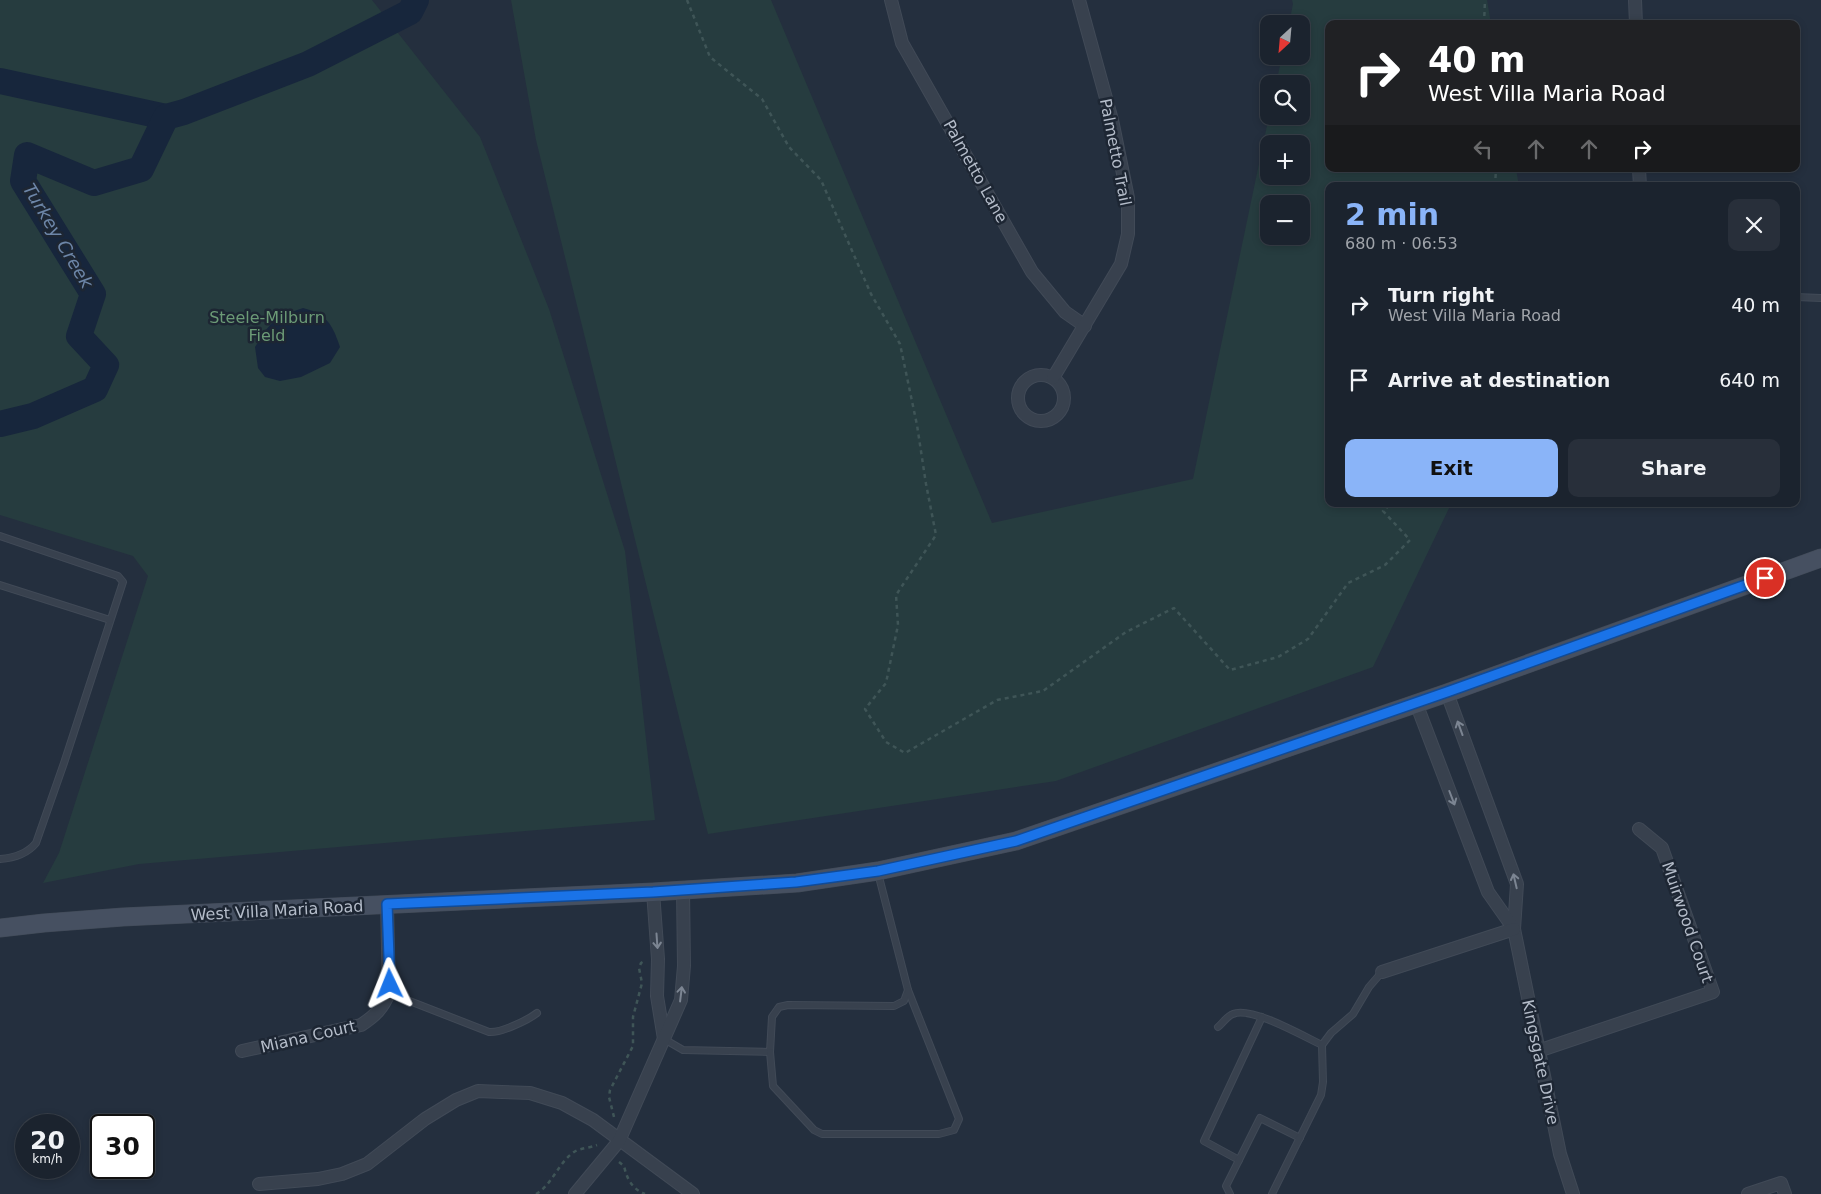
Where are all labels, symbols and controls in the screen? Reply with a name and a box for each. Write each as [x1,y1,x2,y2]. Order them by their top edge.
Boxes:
north arrow [1260,15,1310,65]
map controls [1260,15,1310,245]
icon: right [1345,40,1410,105]
text: 40 m [1428,40,1525,80]
button: search [1260,75,1310,125]
text: West Villa Maria Road [1428,81,1666,106]
street label: Palmetto Trail [1096,97,1135,207]
street label: Palmetto Lane [939,116,1012,226]
button: + [1260,135,1310,185]
icon: left [1469,135,1497,163]
icon: ahead [1522,135,1550,163]
icon: ahead [1575,135,1603,163]
icon: right [1628,135,1656,163]
water label: Turkey Creek [19,180,99,293]
button: − [1260,195,1310,245]
text: 2 min [1345,197,1439,232]
button: close [1728,199,1780,251]
text: 680 m · 06:53 [1345,234,1458,253]
text: Turn right [1388,284,1494,306]
icon: right [1345,291,1373,319]
text: 40 m [1731,294,1780,316]
text: West Villa Maria Road [1388,306,1561,325]
park label: Steele-Milburn Field [209,308,325,345]
icon: arrive [1345,366,1373,394]
text: Arrive at destination [1388,369,1610,391]
text: 640 m [1719,369,1780,391]
button: Exit [1345,439,1558,497]
button: Share [1568,439,1780,497]
pin [1744,557,1786,599]
icon: arrive [1751,564,1779,592]
one-way arrow [1455,721,1464,736]
one-way arrow [1448,790,1457,805]
street label: Muirwood Court [1658,859,1717,985]
one-way arrow [1510,873,1519,889]
street label: West Villa Maria Road [190,896,364,925]
one-way arrow [652,933,661,949]
position arrow [363,957,415,1009]
one-way arrow [676,987,686,1003]
street label: Kingsgate Drive [1518,998,1563,1126]
street label: Miana Court [259,1016,358,1057]
speed limit sign: 30 [90,1114,155,1179]
text: 20 [30,1126,65,1155]
text: km/h [32,1152,63,1166]

